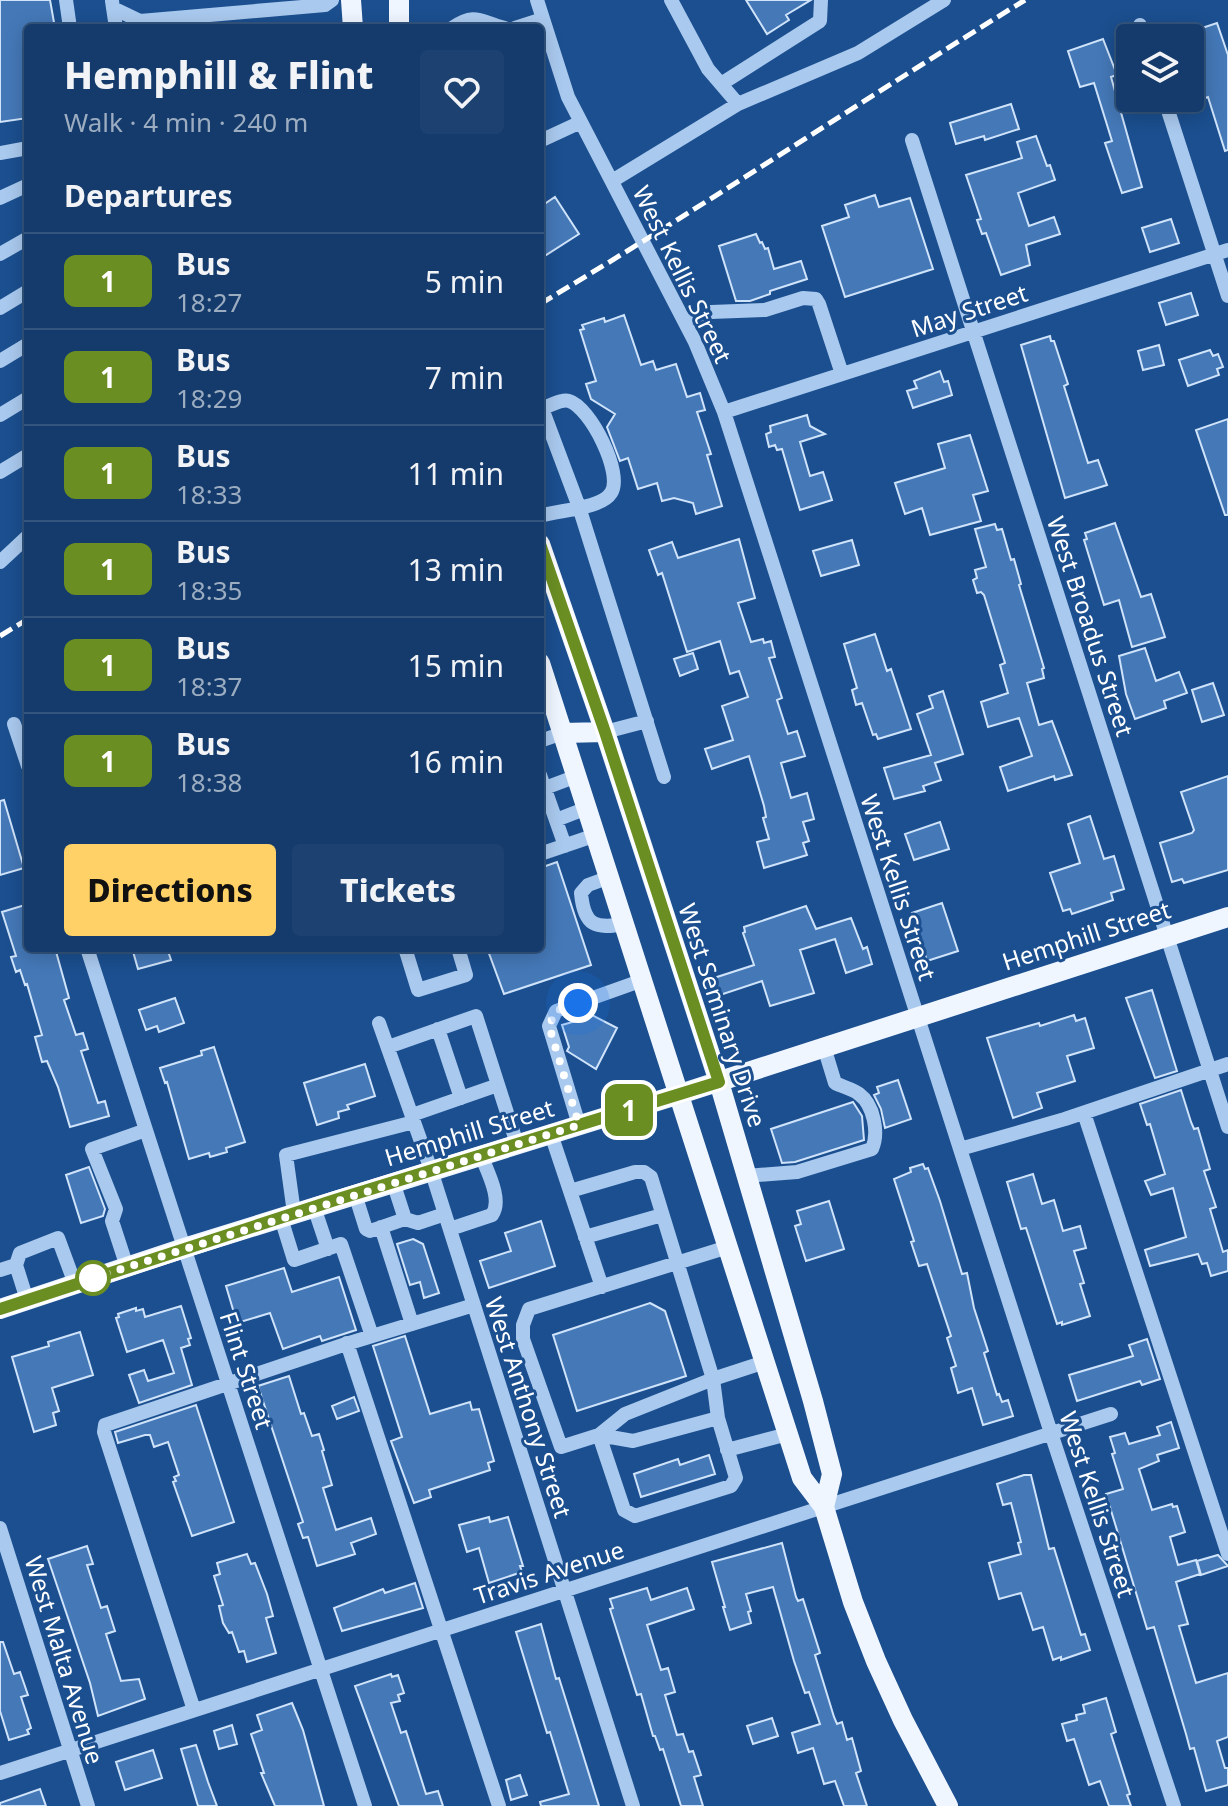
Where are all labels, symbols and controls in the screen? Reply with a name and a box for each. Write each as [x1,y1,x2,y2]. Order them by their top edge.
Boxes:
map controls [1116,24,1204,112]
button: layers [1116,24,1204,112]
text: Hemphill & Flint [64,48,374,100]
button: heart [420,50,504,134]
text: Walk · 4 min · 240 m [64,104,308,140]
text: Departures [64,175,233,216]
street label: West Kellis Street [626,180,740,368]
text: Bus [176,243,231,284]
text: 5 min [425,261,504,302]
text: 1 [100,262,116,300]
street label: May Street [906,276,1032,344]
text: 18:27 [176,284,242,320]
text: Bus [176,339,231,380]
text: 7 min [425,357,504,398]
text: 1 [100,358,116,396]
text: 18:29 [176,380,242,416]
text: Bus [176,435,231,476]
text: 11 min [408,453,504,494]
text: 1 [100,454,116,492]
text: 18:33 [176,476,242,512]
street label: West Broadus Street [1040,512,1142,740]
text: Bus [176,531,231,572]
text: 13 min [408,549,504,590]
text: 1 [100,550,116,588]
text: 18:35 [176,572,242,608]
text: Bus [176,627,231,668]
text: 15 min [408,645,504,686]
text: 1 [100,646,116,684]
text: 18:37 [176,668,242,704]
text: Bus [176,723,231,764]
text: 16 min [408,741,504,782]
text: 1 [100,742,116,780]
text: 18:38 [176,764,242,800]
street label: West Kellis Street [853,790,945,984]
button: Directions [64,844,276,936]
button: Tickets [292,844,504,936]
street label: Hemphill Street [998,892,1175,978]
street label: West Seminary Drive [671,899,775,1131]
your location [558,983,598,1023]
line badge: 1 [603,1084,655,1136]
street label: Hemphill Street [380,1091,558,1173]
text: 1 [621,1091,637,1129]
unlabelled marker [76,1261,110,1295]
street label: West Anthony Street [478,1292,580,1522]
street label: Flint Street [213,1307,282,1433]
street label: West Kellis Street [1052,1407,1144,1601]
street label: Travis Avenue [470,1532,628,1612]
street label: West Malta Avenue [18,1552,112,1768]

